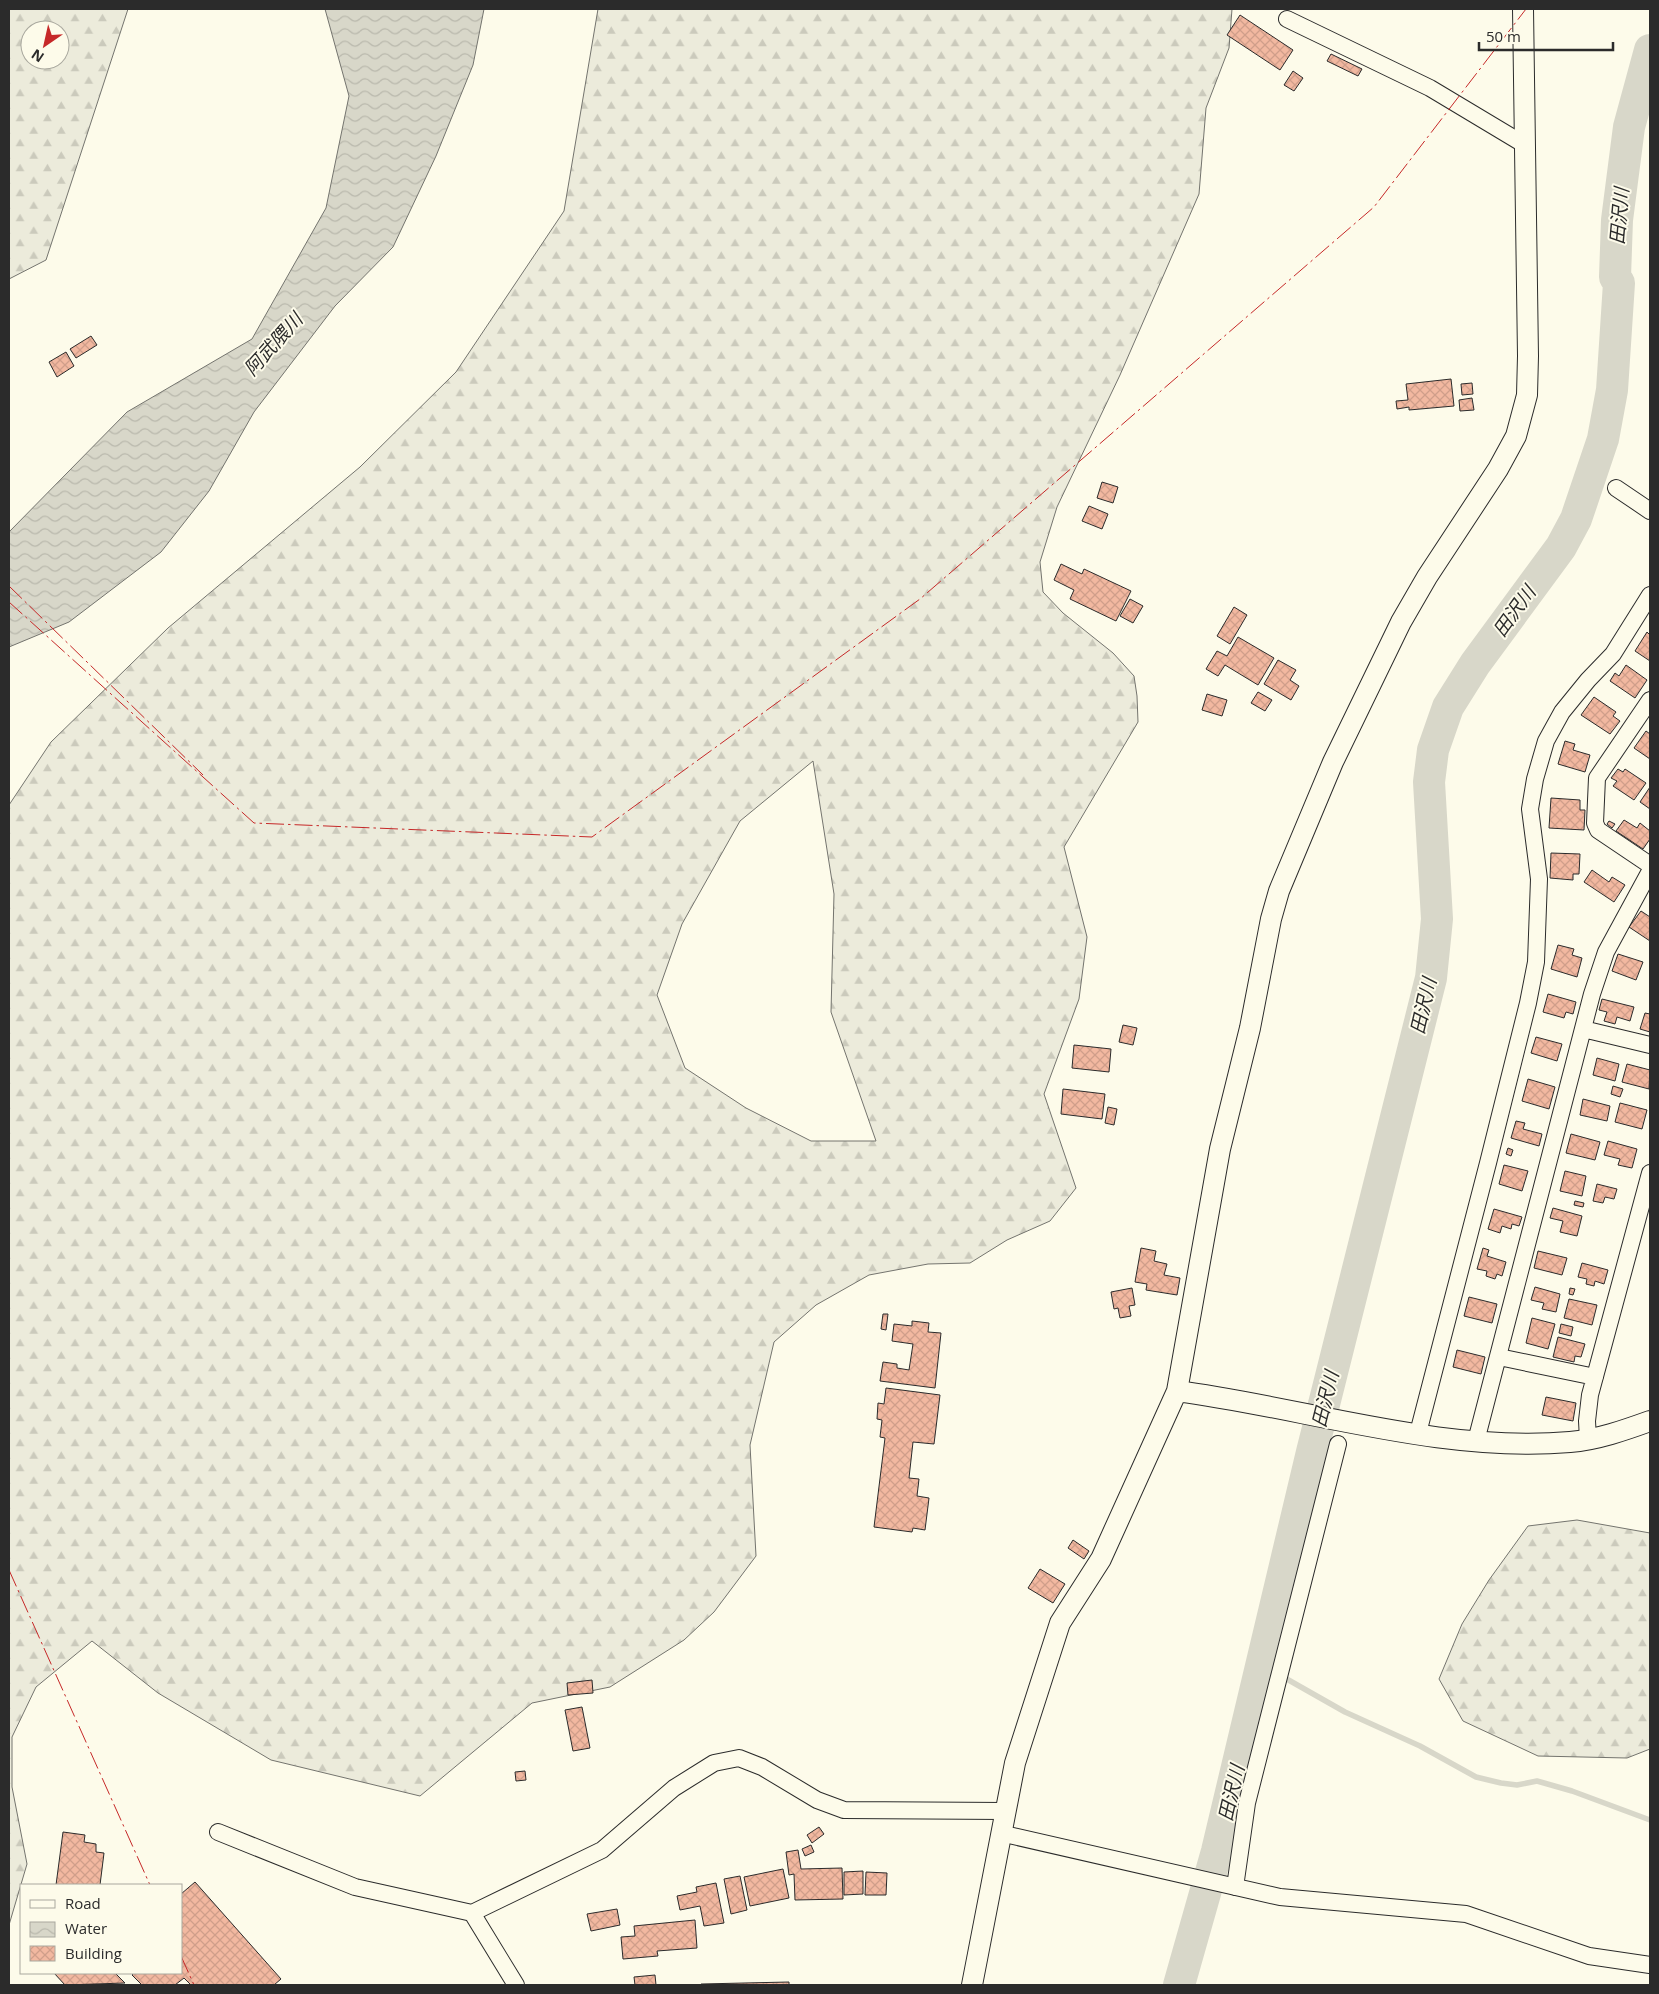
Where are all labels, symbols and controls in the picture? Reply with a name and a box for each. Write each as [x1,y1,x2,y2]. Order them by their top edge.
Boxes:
north arrow [20,20,70,70]
scale bar [1479,20,1613,52]
text: 50 m [1486,26,1521,46]
text: N [27,45,47,67]
water label: 田沢川 [1604,184,1635,246]
water label: 阿武隈川 [238,306,309,381]
water label: 田沢川 [1487,579,1542,642]
water label: 田沢川 [1404,973,1443,1037]
water label: 田沢川 [1305,1366,1345,1430]
water label: 田沢川 [1212,1760,1251,1824]
legend [20,1884,182,1974]
text: Road [65,1893,101,1913]
text: Water [65,1918,107,1938]
text: Building [65,1943,122,1963]

